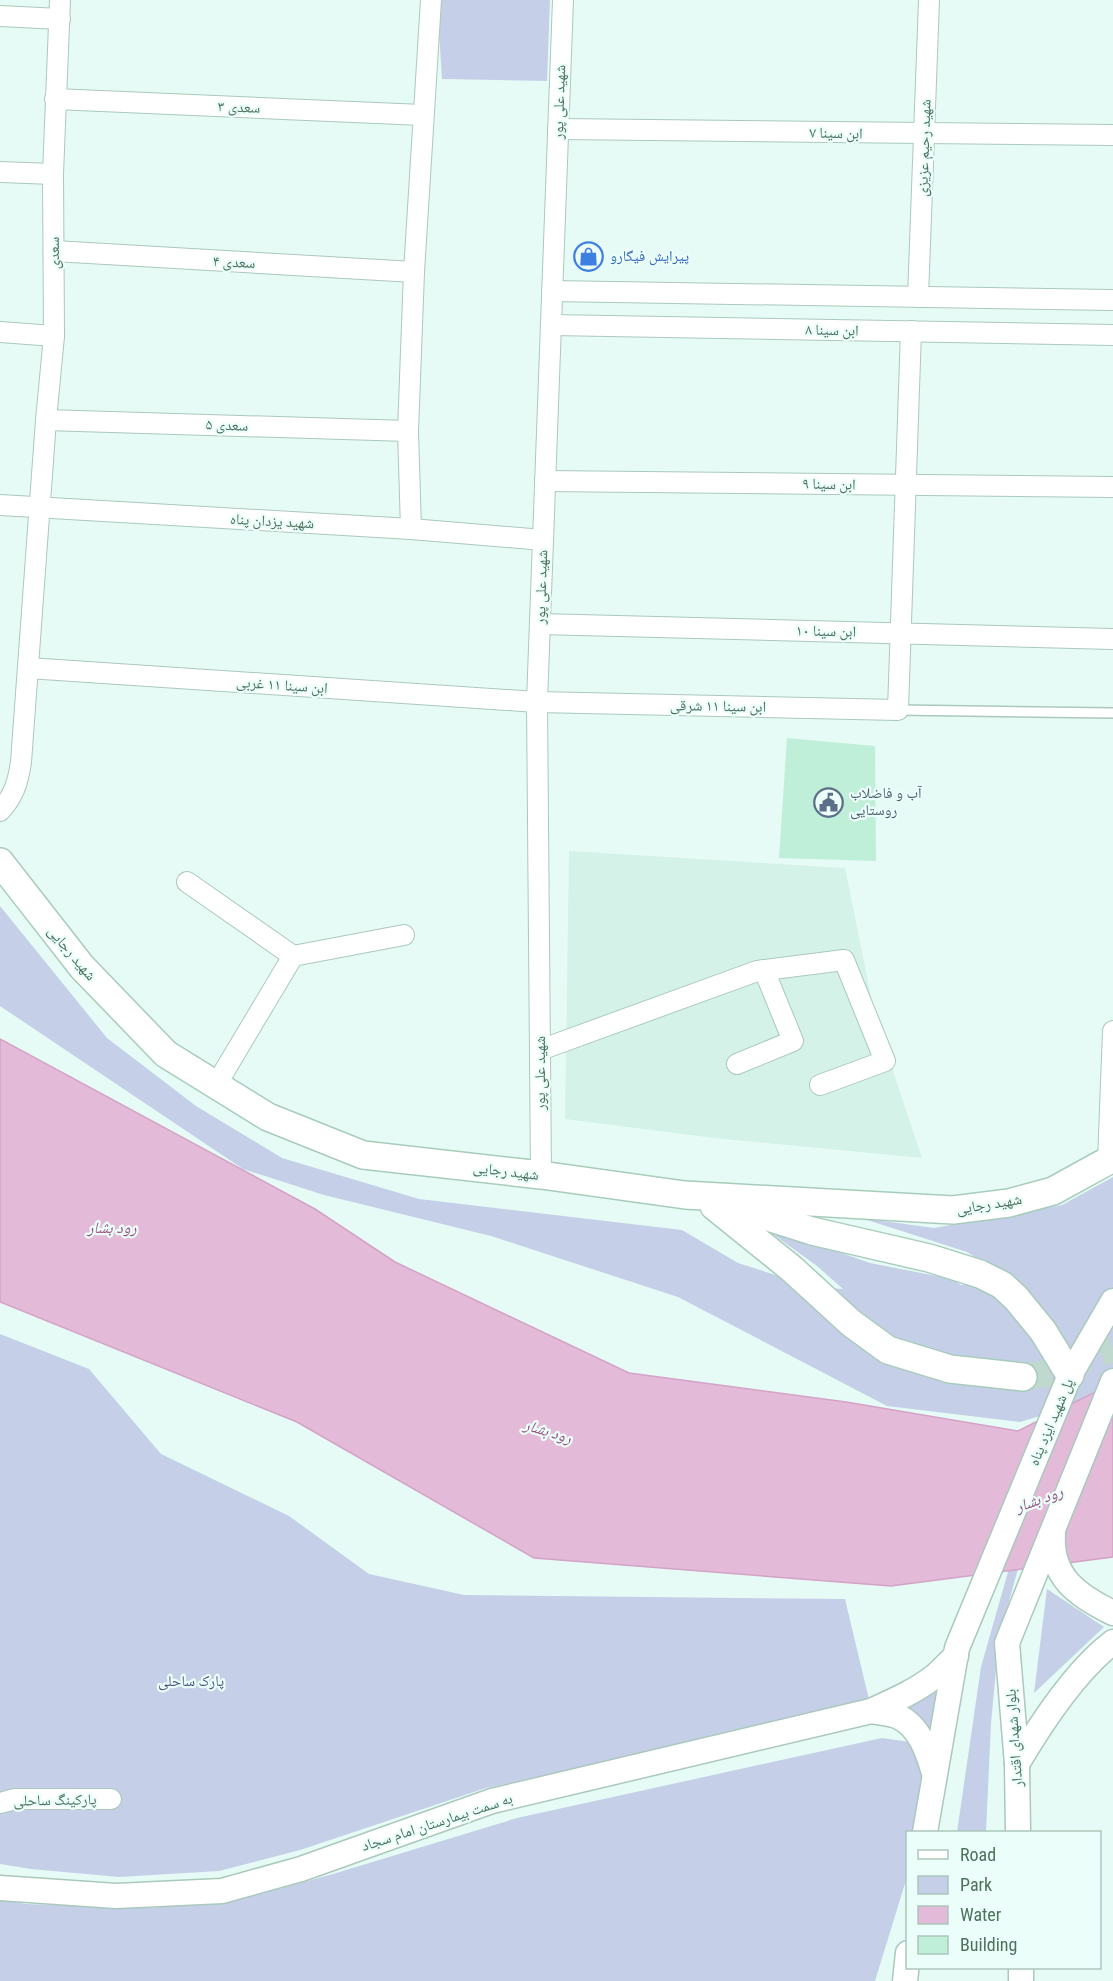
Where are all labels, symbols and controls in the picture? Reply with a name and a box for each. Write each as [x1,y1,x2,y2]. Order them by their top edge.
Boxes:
street label: شهید علی پور [549,64,570,141]
street label: سعدی ۳ [217,97,261,118]
street label: شهید رحیم عزیزی [913,99,936,197]
street label: ابن سینا ۷ [809,124,863,143]
street label: سعدی [45,236,64,269]
shop icon: پیرایش فیگارو [573,240,605,272]
place label: پیرایش فیگارو [610,247,689,266]
street label: سعدی ۴ [212,252,256,273]
street label: ابن سینا ۸ [805,321,859,340]
street label: سعدی ۵ [205,415,249,436]
street label: ابن سینا ۹ [802,475,856,494]
street label: شهید یزدان پناه [229,510,315,533]
street label: شهید علی پور [531,549,552,626]
street label: ابن سینا ۱۰ [796,621,856,642]
street label: ابن سینا ۱۱ غربی [236,673,328,698]
street label: ابن سینا ۱۱ شرقی [670,696,766,717]
place label: آب و فاضلاب روستایی [850,784,923,820]
public building icon: آب و فاضلاب روستایی [813,786,845,818]
street label: شهید رجایی [43,922,100,985]
street label: شهید علی پور [531,1036,550,1111]
street label: شهید رجایی [472,1158,540,1185]
street label: شهید رجایی [955,1190,1023,1219]
water label: رود بشار [86,1218,137,1237]
street label: پل شهید ایزد پناه [1025,1376,1078,1469]
water label: رود بشار [521,1414,574,1447]
water label: رود بشار [1012,1482,1065,1517]
park label: پارک ساحلی [158,1672,224,1691]
street label: بلوار شهدای اقتدار [1002,1688,1027,1789]
street label: به سمت بیمارستان امام سجاد [359,1789,515,1856]
street label: پارکینگ ساحلی [13,1790,97,1811]
legend [906,1831,1101,1969]
text: Road [960,1844,996,1865]
text: Park [960,1874,992,1895]
text: Water [960,1904,1002,1925]
text: Building [960,1934,1017,1955]

